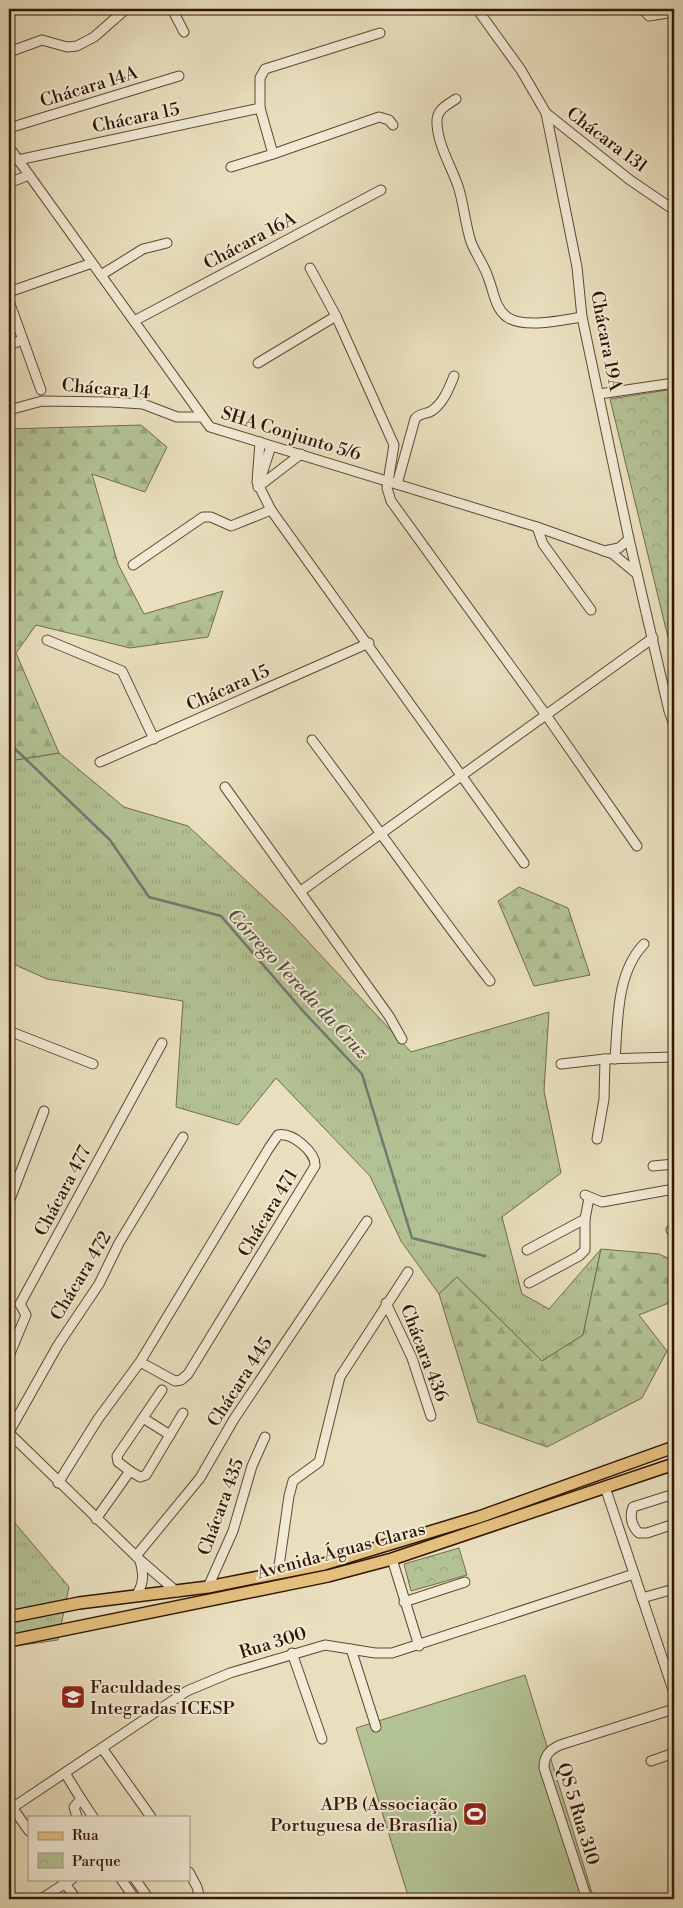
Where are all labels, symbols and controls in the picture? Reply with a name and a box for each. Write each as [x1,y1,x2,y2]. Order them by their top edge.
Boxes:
street label: Chácara 14A [37,61,141,113]
street label: Chácara 15 [90,98,182,138]
street label: Chácara 131 [562,102,652,178]
street label: Chácara 16A [200,207,301,275]
street label: Chácara 19A [585,289,627,394]
street label: Chácara 14 [61,374,151,404]
street label: SHA Conjunto 5/6 [218,402,364,466]
street label: Chácara 15 [183,659,273,717]
water label: Córrego Vereda da Cruz [222,904,374,1064]
street label: Chácara 477 [30,1142,96,1240]
street label: Chácara 471 [233,1165,303,1261]
street label: Chácara 472 [45,1227,117,1325]
street label: Chácara 436 [395,1301,453,1405]
street label: Chácara 445 [202,1333,278,1431]
street label: Chácara 435 [193,1455,249,1559]
street label: Avenida Águas Claras [253,1517,428,1585]
street label: Rua 300 [236,1622,310,1664]
place label: Faculdades Integradas ICESP [90,1676,235,1720]
school or university icon: Faculdades Integradas ICESP [60,1684,86,1710]
street label: QS 5 Rua 310 [552,1760,604,1868]
place label: APB (Associação Portuguesa de Brasília) [270,1793,458,1837]
sports icon: APB (Associação Portuguesa de Brasília) [462,1801,488,1827]
legend [28,1816,190,1880]
text: Rua [72,1826,99,1845]
text: Parque [72,1852,121,1871]

